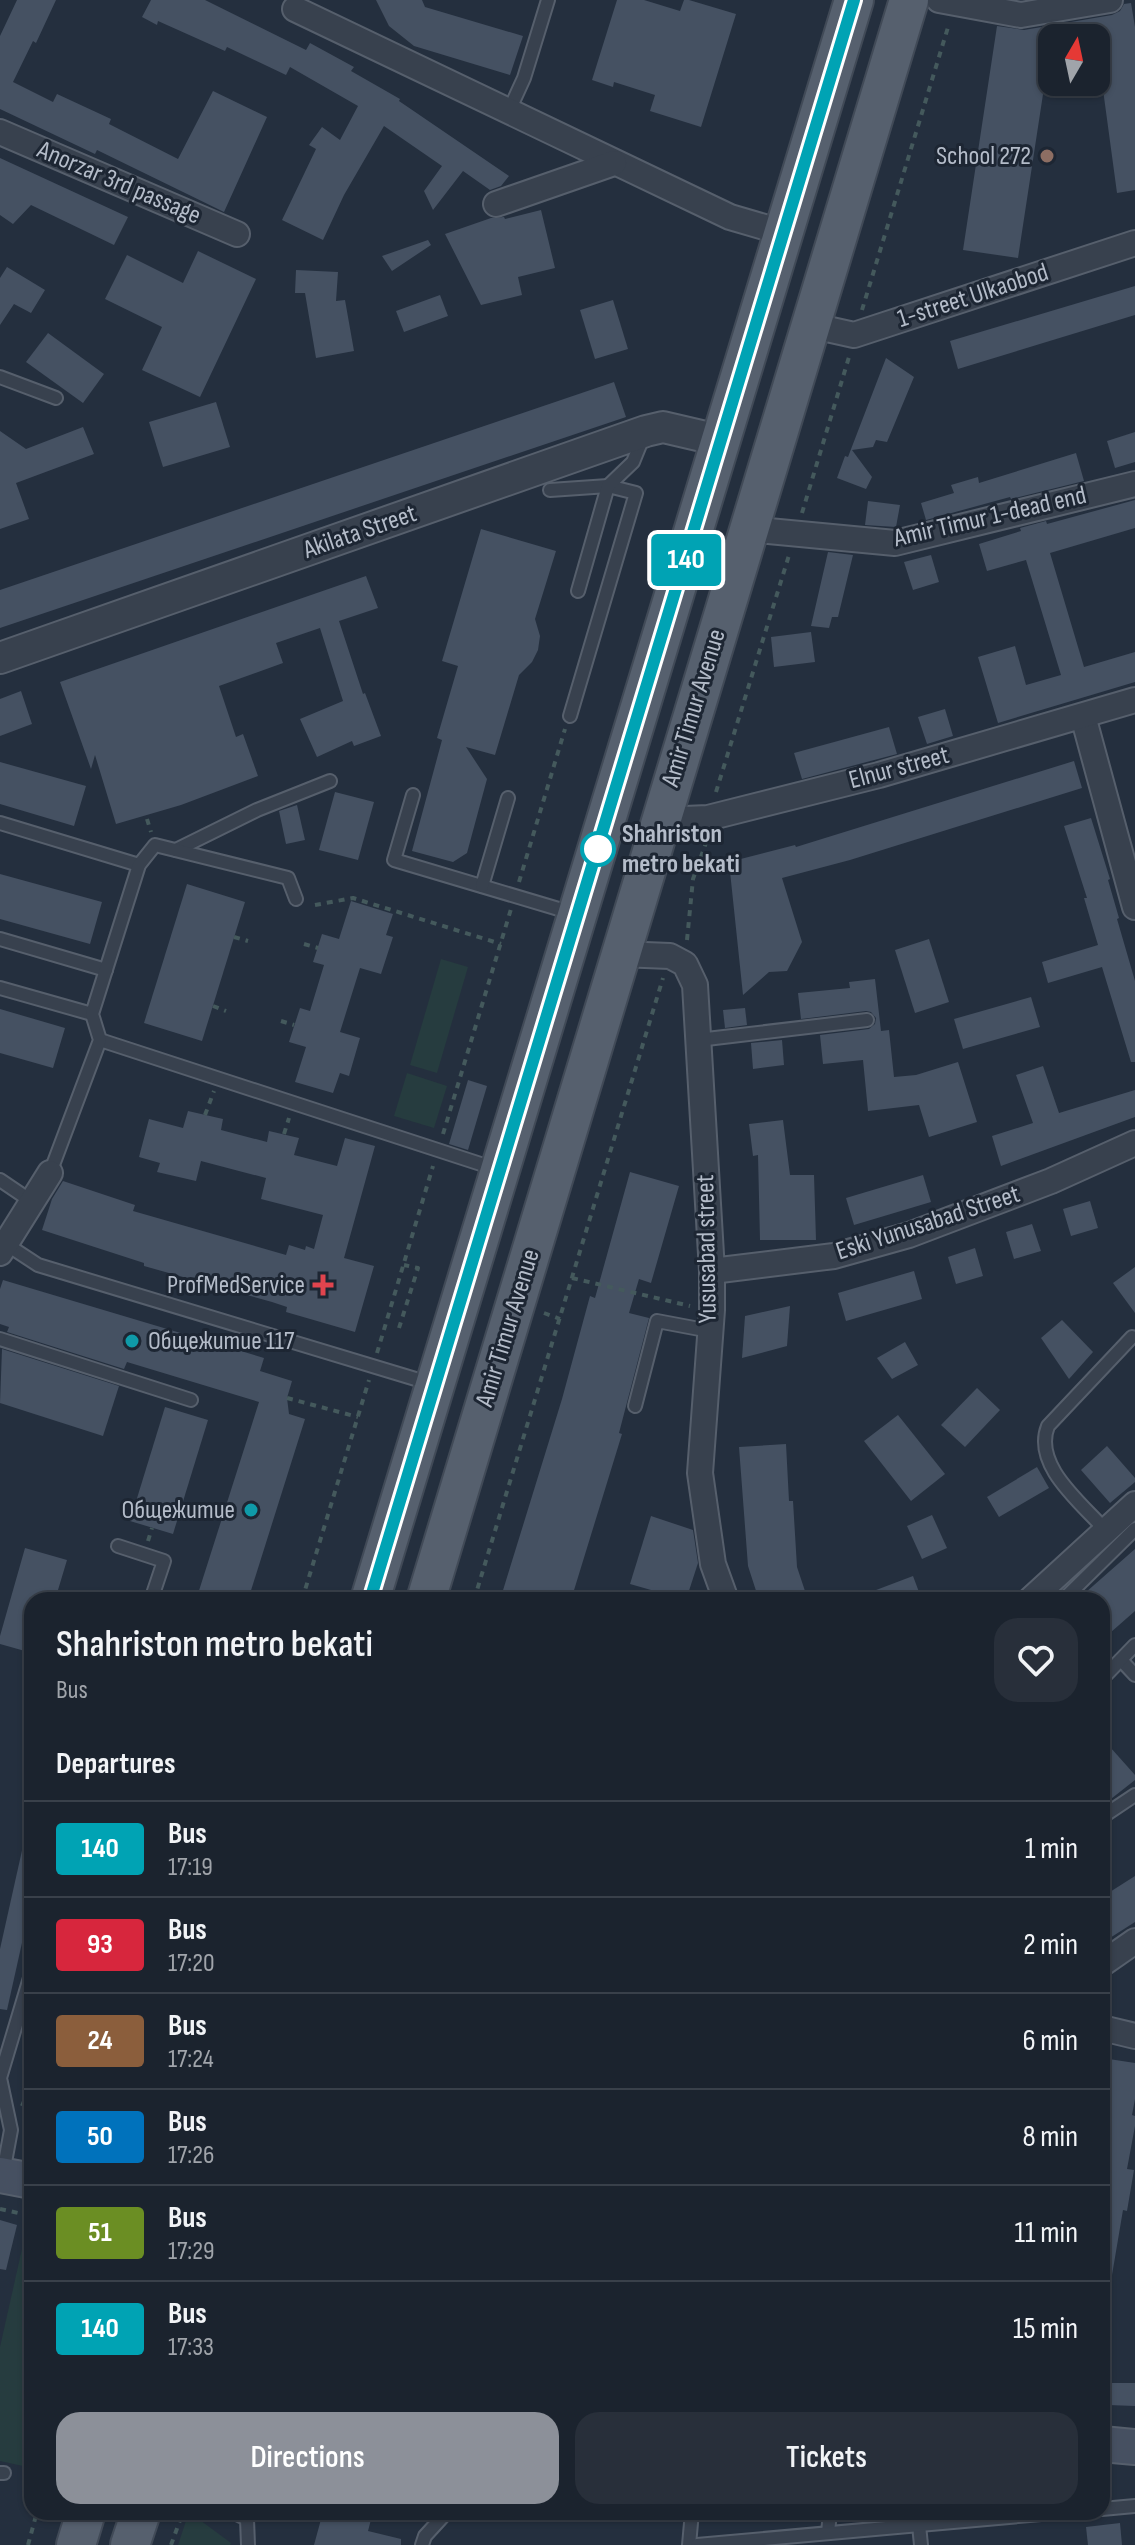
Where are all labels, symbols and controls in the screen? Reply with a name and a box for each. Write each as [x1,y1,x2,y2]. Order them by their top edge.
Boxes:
north arrow [1038,24,1110,96]
map controls [1038,24,1110,96]
street label: Anorzar 3rd passage [32,134,205,231]
place label: School 272 [936,141,1031,172]
marker: School 272 [1038,147,1056,165]
street label: 1-street Ulkaobod [894,257,1052,335]
street label: Amir Timur 1-dead end [890,480,1089,554]
street label: Аkilata Street [298,498,421,566]
line badge: 140 [640,534,732,586]
text: 140 [667,543,705,576]
street label: Amir Timur Avenue [655,626,733,791]
street label: Elnur street [846,740,952,796]
place label: Shahriston metro bekati [622,819,740,880]
marker: Shahriston metro bekati [581,832,615,866]
street label: Yususabad street [690,1174,724,1324]
street label: Eski Yunusabad Street [832,1179,1024,1267]
street label: Amir Timur Avenue [469,1246,547,1411]
place label: ProfMedService [167,1270,305,1301]
marker: ProfMedService [312,1274,334,1296]
place label: Общежитие 117 [148,1326,295,1357]
marker: Общежитие 117 [123,1332,141,1350]
place label: Общежитие [121,1495,235,1526]
marker: Общежитие [242,1501,260,1519]
button: heart [994,1618,1078,1702]
text: Shahriston metro bekati [56,1622,373,1667]
text: Bus [56,1675,88,1706]
text: Departures [56,1746,176,1782]
text: Bus [168,1816,207,1852]
text: 1 min [1025,1831,1078,1867]
text: 140 [81,1832,119,1865]
text: 17:19 [168,1852,213,1883]
text: Bus [168,1912,207,1948]
text: 2 min [1023,1927,1078,1963]
text: 93 [87,1928,113,1961]
text: 17:20 [168,1948,215,1979]
text: Bus [168,2008,207,2044]
text: 6 min [1022,2023,1078,2059]
text: 24 [87,2024,113,2057]
text: 17:24 [168,2044,214,2075]
text: Bus [168,2104,207,2140]
text: 8 min [1022,2119,1078,2155]
text: 50 [87,2120,113,2153]
text: 17:26 [168,2140,214,2171]
text: Bus [168,2200,207,2236]
text: 11 min [1015,2215,1078,2251]
text: 51 [88,2216,112,2249]
text: 17:29 [168,2236,214,2267]
text: Bus [168,2296,207,2332]
text: 15 min [1013,2311,1078,2347]
text: 140 [81,2312,119,2345]
text: 17:33 [168,2332,214,2363]
button: Directions [56,2412,559,2504]
button: Tickets [575,2412,1078,2504]

